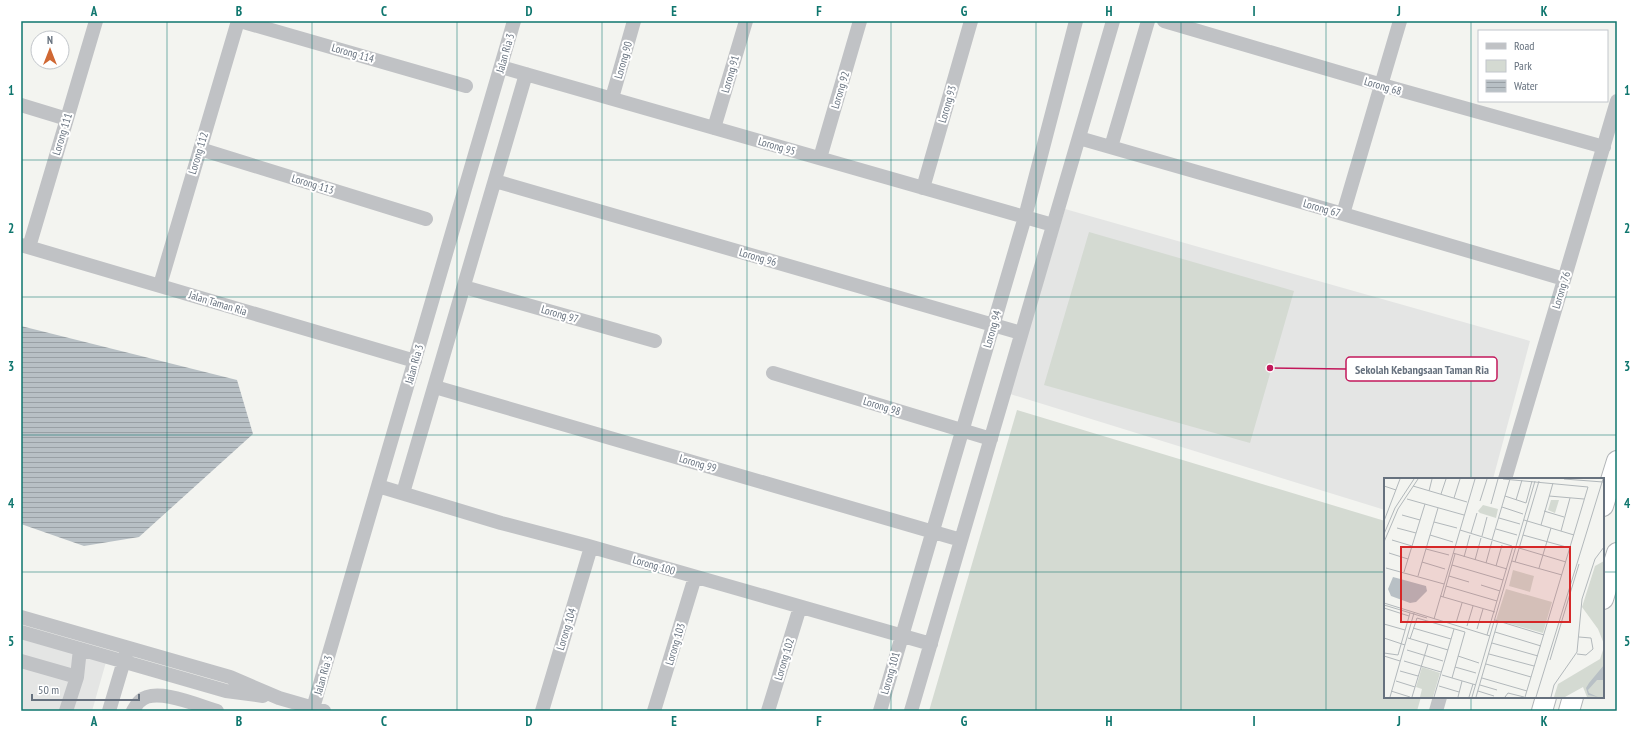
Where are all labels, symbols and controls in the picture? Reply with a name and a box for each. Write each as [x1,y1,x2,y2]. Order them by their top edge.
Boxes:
text: A [90,3,98,20]
text: B [236,3,242,20]
text: C [381,3,387,20]
text: D [526,3,533,20]
text: E [671,3,677,20]
text: F [816,3,822,20]
text: G [961,3,968,20]
text: H [1106,3,1113,20]
text: I [1252,3,1256,20]
text: J [1396,3,1401,20]
text: K [1541,3,1548,20]
north arrow [30,30,70,70]
legend [1478,30,1608,102]
street label: Jalan Ria 3 [492,32,517,75]
text: N [47,33,53,47]
text: Road [1514,38,1534,53]
street label: Lorong 114 [330,40,376,66]
street label: Lorong 90 [611,40,635,80]
street label: Lorong 91 [718,54,742,94]
text: Park [1514,58,1532,73]
street label: Lorong 92 [828,70,852,110]
street label: Lorong 68 [1363,74,1403,98]
text: Water [1514,78,1539,93]
text: 1 [8,82,14,99]
text: 1 [1624,82,1630,99]
street label: Lorong 93 [935,84,959,124]
street label: Lorong 111 [49,111,75,157]
street label: Lorong 112 [185,130,211,176]
street label: Lorong 95 [757,134,797,158]
street label: Lorong 113 [290,171,336,197]
street label: Lorong 67 [1302,196,1342,220]
text: 2 [8,220,14,237]
text: 2 [1624,220,1630,237]
street label: Lorong 96 [738,245,778,269]
street label: Lorong 76 [1549,270,1573,310]
street label: Jalan Taman Ria [186,287,249,318]
street label: Lorong 97 [540,302,580,326]
street label: Lorong 94 [980,309,1004,349]
street label: Jalan Ria 3 [401,343,426,386]
callout: Sekolah Kebangsaan Taman Ria [1346,357,1497,381]
text: 3 [8,358,14,375]
text: 3 [1624,358,1630,375]
text: Sekolah Kebangsaan Taman Ria [1355,362,1489,377]
street label: Lorong 98 [862,394,902,418]
street label: Lorong 99 [678,451,718,475]
inset map [1384,478,1604,698]
text: 4 [8,495,15,512]
text: 4 [1624,495,1631,512]
street label: Lorong 100 [631,552,677,578]
street label: Lorong 104 [553,606,579,652]
street label: Lorong 103 [662,621,688,667]
text: 5 [8,633,14,650]
text: 5 [1624,633,1630,650]
street label: Lorong 102 [771,636,797,682]
street label: Lorong 101 [877,650,903,696]
street label: Jalan Ria 3 [310,654,335,697]
scale bar [32,676,139,702]
text: 50 m [38,682,59,697]
text: A [90,713,98,730]
text: B [236,713,242,730]
text: C [381,713,387,730]
text: D [526,713,533,730]
text: E [671,713,677,730]
text: F [816,713,822,730]
text: G [961,713,968,730]
text: H [1106,713,1113,730]
text: I [1252,713,1256,730]
text: J [1396,713,1401,730]
text: K [1541,713,1548,730]

